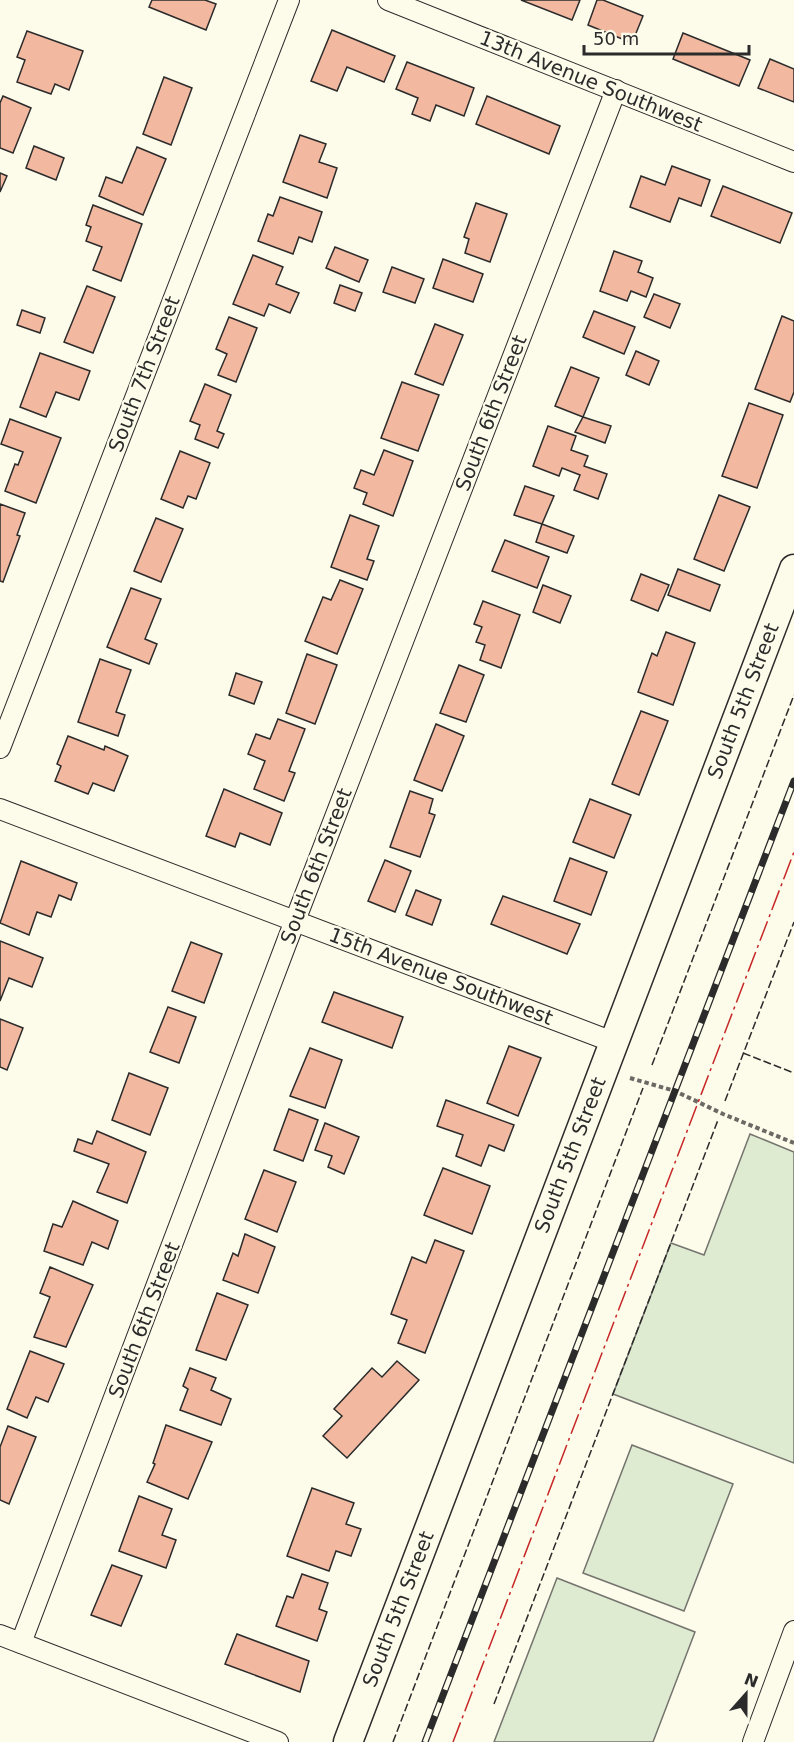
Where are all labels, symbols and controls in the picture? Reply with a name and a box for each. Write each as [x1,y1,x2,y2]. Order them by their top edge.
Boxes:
scale bar [584,18,749,56]
street label: 13th Avenue Southwest [476,25,706,137]
text: 50 m [593,28,639,49]
street label: South 7th Street [103,293,185,455]
street label: South 6th Street [450,332,532,494]
street label: South 5th Street [702,620,784,782]
street label: South 6th Street [275,785,357,947]
street label: 15th Avenue Southwest [326,922,557,1030]
street label: South 5th Street [529,1074,611,1236]
street label: South 6th Street [103,1239,185,1401]
street label: South 5th Street [357,1528,439,1690]
north arrow [716,1664,776,1724]
text: N [742,1669,761,1692]

